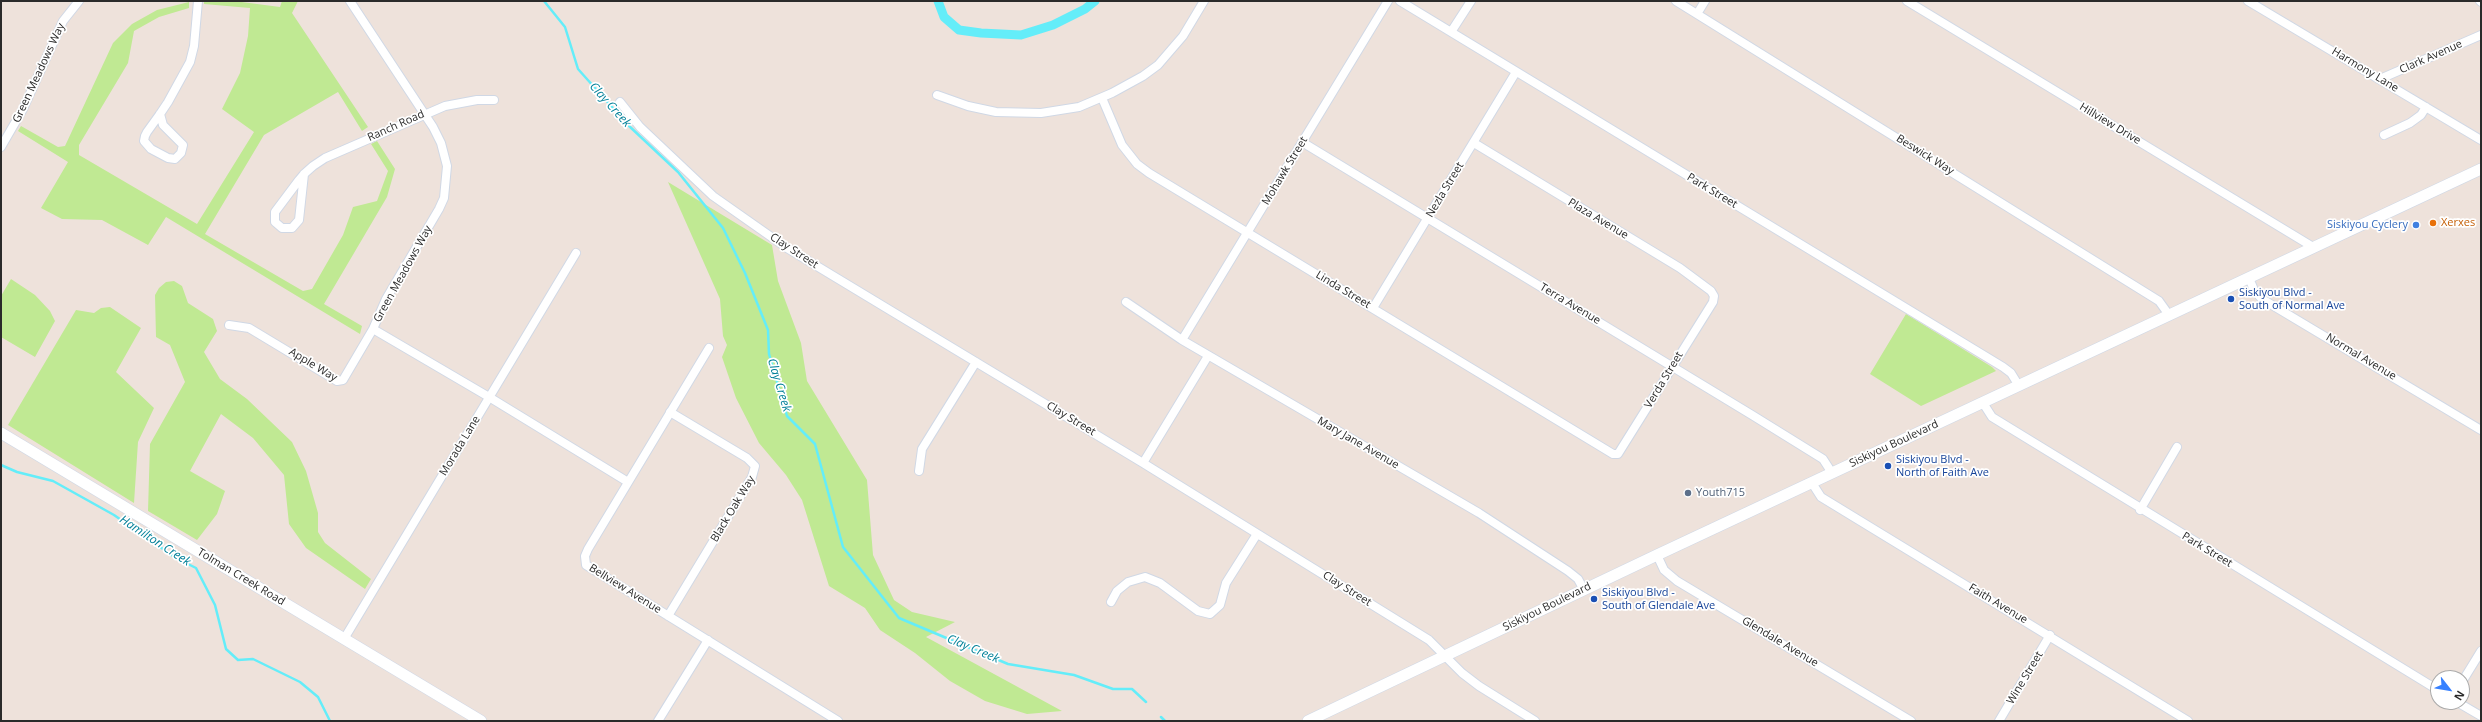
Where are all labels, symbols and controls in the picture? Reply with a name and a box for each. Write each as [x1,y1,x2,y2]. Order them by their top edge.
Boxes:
street label: Green Meadows Way [10,21,68,125]
street label: Clark Avenue [2398,37,2464,77]
street label: Harmony Lane [2329,45,2401,95]
water label: Clay Creek [586,80,634,130]
street label: Hillview Drive [2077,101,2143,147]
street label: Ranch Road [366,108,426,144]
street label: Beswick Way [1894,132,1956,178]
street label: Mohawk Street [1259,134,1311,208]
street label: Nezla Street [1423,160,1467,220]
street label: Park Street [1684,171,1740,211]
street label: Plaza Avenue [1565,196,1631,242]
place label: Xerxes [2441,216,2475,230]
place label: Siskiyou Cyclery [2327,218,2408,232]
marker: Xerxes [2428,218,2438,228]
marker: Siskiyou Cyclery [2411,220,2421,230]
street label: Green Meadows Way [371,223,435,325]
street label: Clay Street [767,231,821,271]
street label: Linda Street [1313,268,1373,312]
street label: Terra Avenue [1537,281,1603,327]
place label: Siskiyou Blvd - South of Normal Ave [2239,286,2345,312]
marker: Siskiyou Blvd - South of Normal Ave [2226,294,2236,304]
street label: Normal Avenue [2323,331,2399,383]
street label: Apple Way [286,345,340,385]
street label: Verda Street [1642,349,1686,411]
water label: Clay Creek [764,357,794,413]
street label: Clay Street [1044,399,1098,439]
street label: Morada Lane [437,414,483,478]
street label: Mary Jane Avenue [1315,414,1401,472]
street label: Siskiyou Boulevard [1847,418,1941,470]
place label: Siskiyou Blvd - North of Faith Ave [1896,453,1989,479]
marker: Siskiyou Blvd - North of Faith Ave [1883,461,1893,471]
street label: Black Oak Way [708,473,758,545]
place label: Youth715 [1696,486,1745,500]
marker: Youth715 [1683,488,1693,498]
water label: Hamilton Creek [117,513,193,569]
street label: Park Street [2179,530,2235,570]
street label: Tolman Creek Road [195,546,287,608]
street label: Bellview Avenue [586,561,664,617]
street label: Clay Street [1320,569,1374,609]
street label: Siskiyou Boulevard [1501,580,1593,634]
street label: Faith Avenue [1966,581,2030,627]
place label: Siskiyou Blvd - South of Glendale Ave [1602,586,1715,612]
marker: Siskiyou Blvd - South of Glendale Ave [1589,594,1599,604]
street label: Glendale Avenue [1739,614,1821,670]
water label: Clay Creek [945,632,1001,666]
street label: Wine Street [2004,649,2046,707]
north arrow [2430,670,2470,710]
text: N [2451,688,2469,704]

